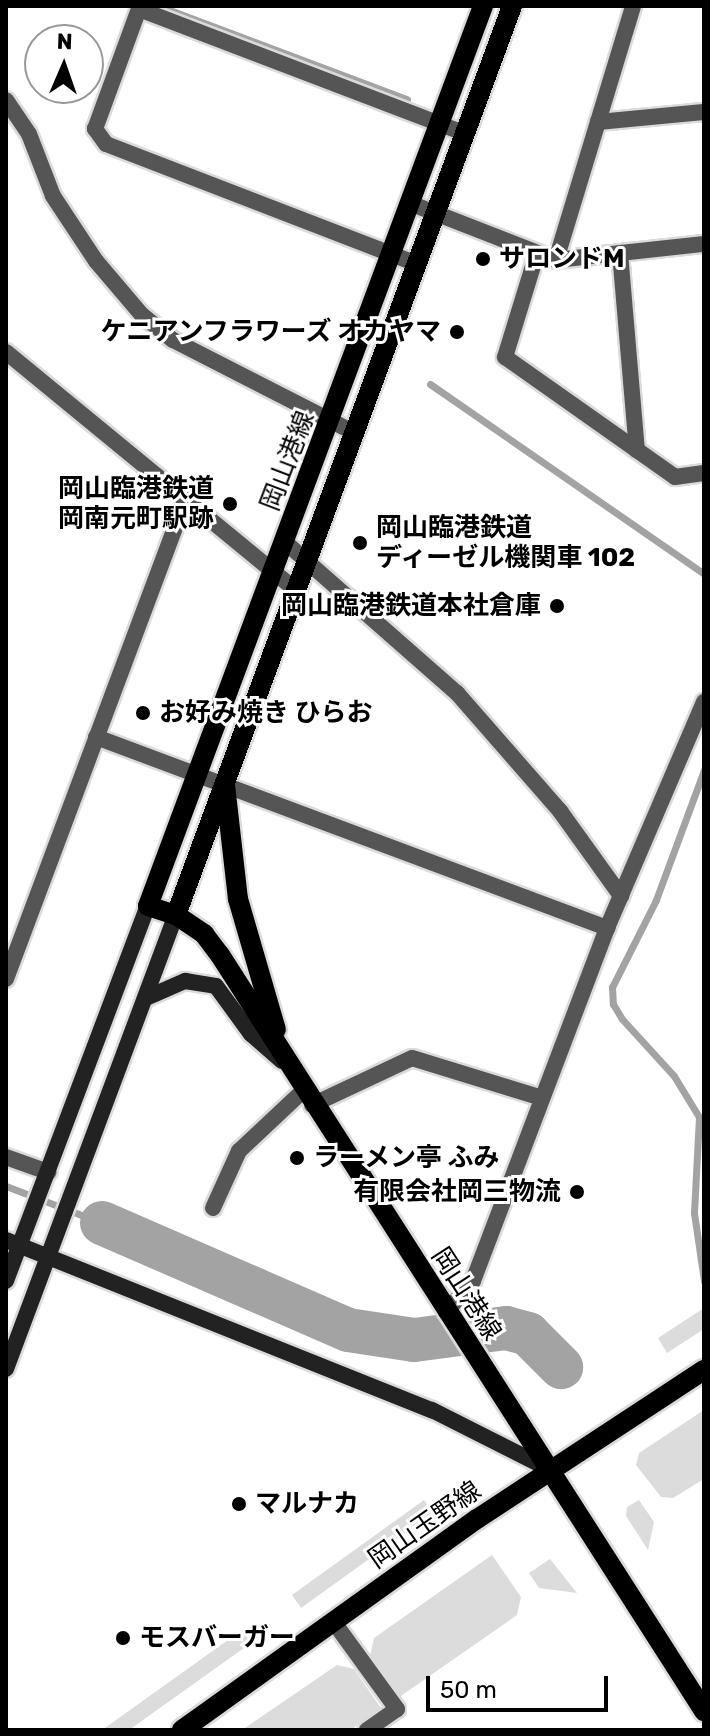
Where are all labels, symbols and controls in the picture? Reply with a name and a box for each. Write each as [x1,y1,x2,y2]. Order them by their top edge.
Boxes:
north arrow [24,24,104,104]
text: N [56,28,73,55]
place label: サロンドM [499,243,625,275]
marker: サロンドM [474,250,492,268]
place label: ケニアンフラワーズ オカヤマ [97,316,441,348]
marker: ケニアンフラワーズ オカヤマ [448,323,466,341]
street label: 岡山港線 [255,407,321,515]
place label: 岡山臨港鉄道 岡南元町駅跡 [58,473,214,534]
marker: 岡山臨港鉄道 岡南元町駅跡 [221,495,239,513]
place label: 岡山臨港鉄道 ディーゼル機関車 102 [376,512,637,574]
marker: 岡山臨港鉄道 ディーゼル機関車 102 [351,534,369,552]
place label: 岡山臨港鉄道本社倉庫 [281,590,541,622]
marker: 岡山臨港鉄道本社倉庫 [548,597,566,615]
place label: お好み焼き ひらお [159,697,373,729]
marker: お好み焼き ひらお [134,704,152,722]
place label: ラーメン亭 ふみ [313,1142,501,1174]
marker: ラーメン亭 ふみ [288,1149,306,1167]
place label: 有限会社岡三物流 [353,1176,561,1208]
marker: 有限会社岡三物流 [568,1183,586,1201]
street label: 岡山港線 [425,1242,507,1346]
street label: 岡山玉野線 [363,1475,487,1575]
place label: マルナカ [255,1488,359,1520]
marker: マルナカ [230,1495,248,1513]
place label: モスバーガー [139,1622,295,1654]
marker: モスバーガー [114,1629,132,1647]
scale bar [430,1660,612,1710]
text: 50 m [440,1676,497,1704]

